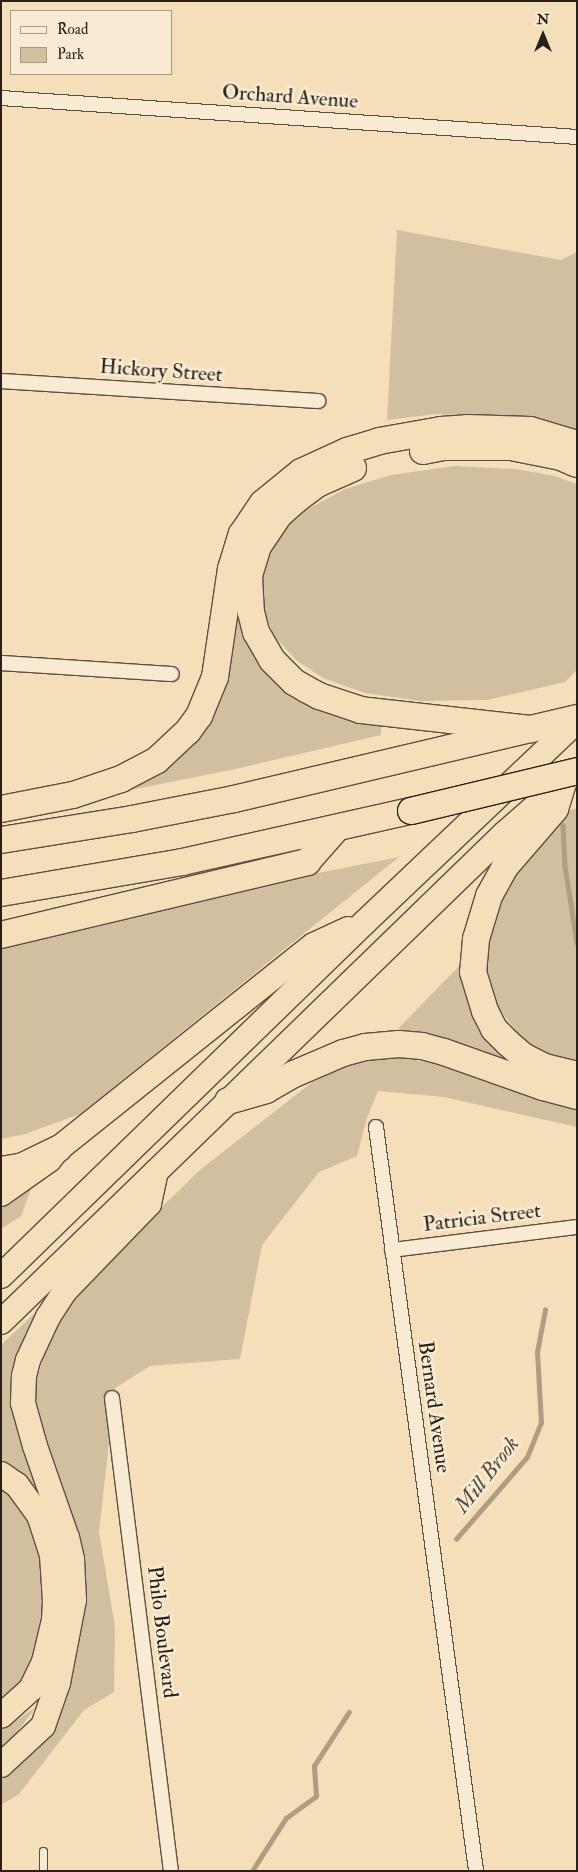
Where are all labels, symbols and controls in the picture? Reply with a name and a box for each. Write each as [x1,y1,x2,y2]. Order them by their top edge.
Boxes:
legend [10,10,172,75]
north arrow [518,10,568,60]
text: N [537,11,549,28]
text: Road [57,20,88,39]
text: Park [57,45,84,64]
street label: Orchard Avenue [221,80,359,114]
street label: Hickory Street [99,354,223,388]
street label: Patricia Street [422,1198,542,1238]
street label: Bernard Avenue [412,1339,456,1475]
water label: Mill Brook [449,1431,525,1519]
street label: Philo Boulevard [141,1564,183,1700]

